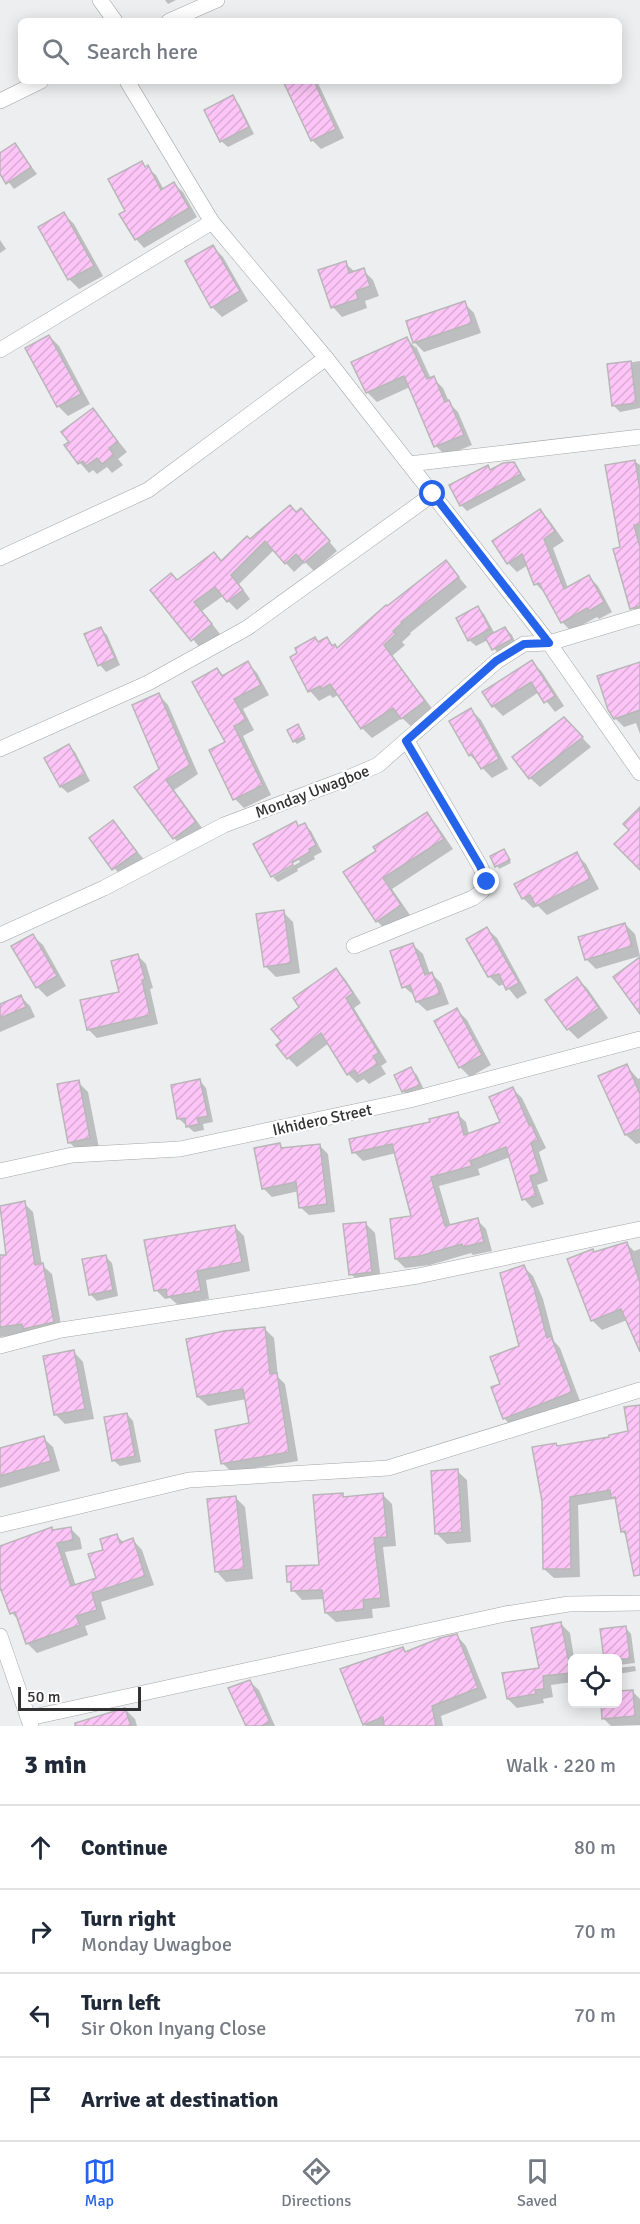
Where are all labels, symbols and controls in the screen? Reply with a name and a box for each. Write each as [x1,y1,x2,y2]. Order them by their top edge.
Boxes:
search box [18,18,622,84]
icon: search [39,35,72,68]
text: Search here [87,38,198,65]
route start [419,480,445,506]
street label: Monday Uwagboe [252,761,372,823]
route end [473,868,499,894]
street label: Ikhidero Street [271,1100,374,1140]
map controls [568,1654,622,1708]
button: locate [568,1654,622,1708]
scale bar [18,1684,141,1712]
text: 50 m [27,1687,61,1707]
text: 3 min [24,1749,87,1781]
text: Walk · 220 m [506,1753,616,1778]
icon: ahead [24,1831,57,1864]
text: Continue [81,1834,168,1861]
text: 80 m [574,1835,616,1860]
text: Turn right [81,1905,176,1932]
icon: right [24,1915,57,1948]
text: 70 m [574,1919,616,1944]
text: Monday Uwagboe [81,1932,232,1957]
text: Turn left [81,1989,161,2016]
icon: left [24,1999,57,2032]
text: 70 m [574,2003,616,2028]
text: Sir Okon Inyang Close [81,2016,266,2041]
icon: arrive [24,2083,57,2116]
text: Arrive at destination [81,2086,278,2113]
tab: Map [83,2155,116,2211]
tab: Directions [281,2155,351,2211]
tab: Saved [517,2155,557,2211]

